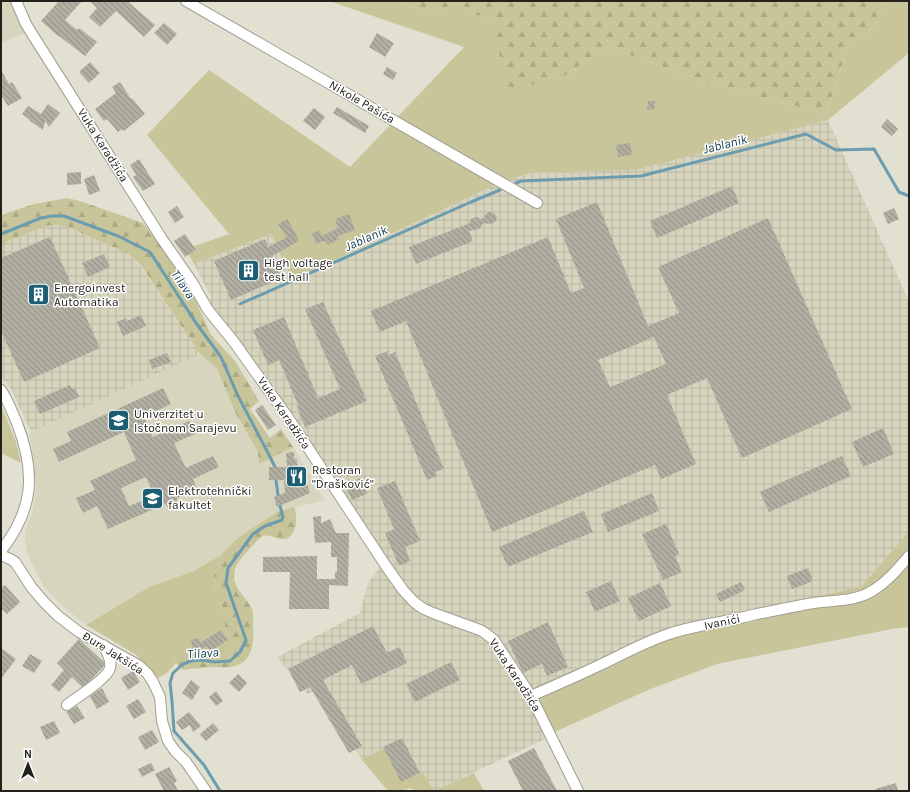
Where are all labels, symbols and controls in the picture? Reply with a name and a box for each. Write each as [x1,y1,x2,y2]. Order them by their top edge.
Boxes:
street label: Nikole Pašića [327,78,397,126]
street label: Vuka Karadžića [75,106,131,184]
water label: Jablanik [701,131,749,157]
water label: Jablanik [342,222,390,254]
place label: High voltage test hall [264,256,332,284]
building icon: High voltage test hall [235,257,261,283]
water label: Tilava [168,267,198,302]
place label: Energoinvest Automatika [54,281,126,309]
building icon: Energoinvest Automatika [26,282,52,308]
street label: Vuka Karadžića [255,374,313,452]
place label: Univerzitet u Istočnom Sarajevu [134,407,237,435]
school or university icon: Univerzitet u Istočnom Sarajevu [105,408,131,434]
place label: Restoran "Drašković" [312,463,374,491]
restaurant icon: Restoran "Drašković" [284,464,310,490]
place label: Elektrotehnički fakultet [168,484,252,512]
school or university icon: Elektrotehnički fakultet [140,485,166,511]
street label: Ivanići [703,611,741,633]
street label: Đure Jakšića [80,629,146,677]
street label: Vuka Karadžića [486,636,544,714]
water label: Tilava [187,644,220,662]
north arrow [8,744,48,784]
text: N [24,748,32,761]

